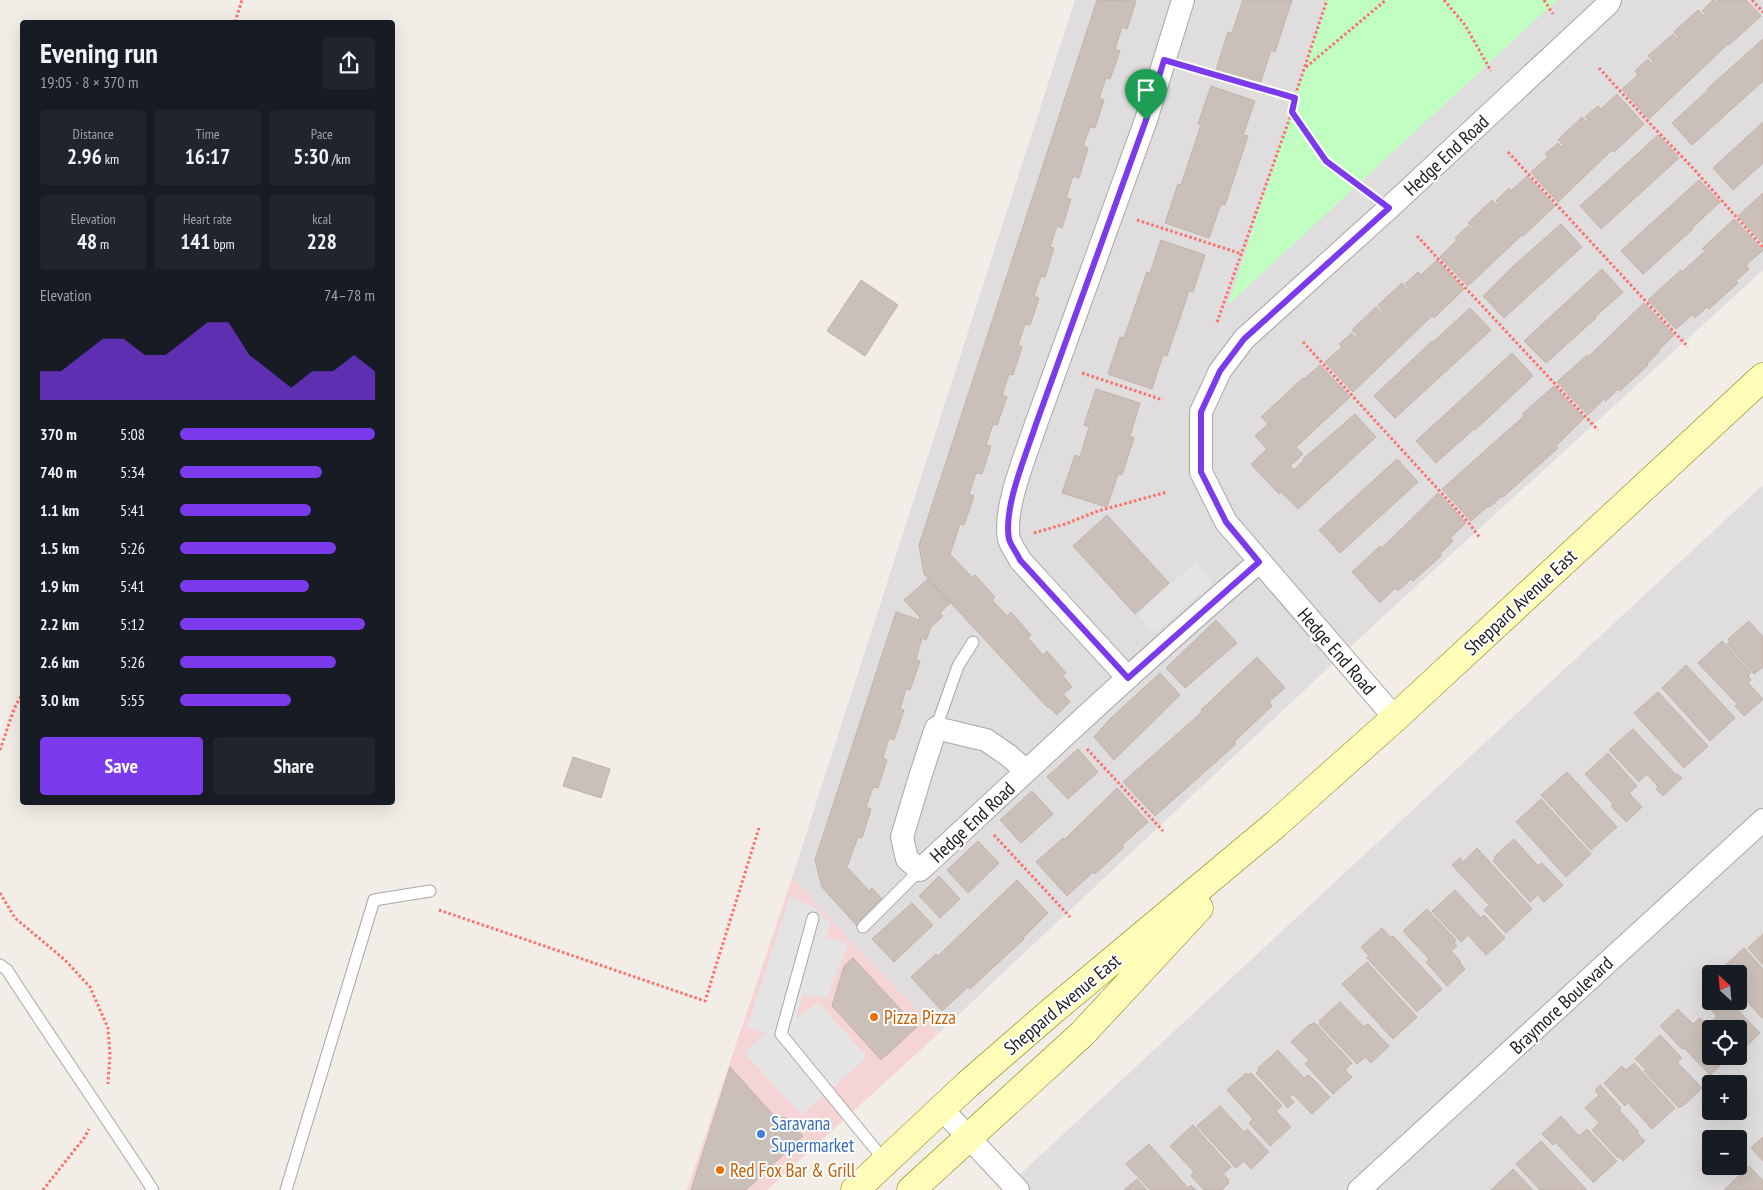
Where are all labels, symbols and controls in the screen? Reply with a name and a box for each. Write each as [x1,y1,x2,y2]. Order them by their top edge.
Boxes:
text: Evening run [40,34,158,71]
button: share [323,37,375,89]
pin [1125,69,1167,120]
text: 19:05 · 8 × 370 m [40,72,138,92]
icon: arrive [1132,76,1160,104]
street label: Hedge End Road [1399,110,1493,200]
text: Distance [73,125,114,143]
text: Time [195,125,220,143]
text: Pace [311,125,333,143]
text: 2.96 [67,143,102,170]
text: 16:17 [185,143,230,170]
text: 5:30 [293,143,329,170]
text: km [102,150,119,168]
text: /km [329,150,350,168]
text: Elevation [71,210,116,228]
text: Heart rate [183,210,232,228]
text: kcal [312,210,331,228]
text: 48 [77,228,97,255]
text: 141 [180,228,210,255]
text: 228 [307,228,337,255]
text: m [97,235,109,253]
text: bpm [210,235,235,253]
text: Elevation [40,285,91,305]
text: 74–78 m [324,285,375,305]
text: 370 m [40,424,77,444]
text: 5:08 [120,424,145,444]
text: 740 m [40,462,77,482]
text: 5:34 [120,462,145,482]
text: 1.1 km [40,500,79,520]
text: 5:41 [120,500,145,520]
text: 1.5 km [40,538,79,558]
text: 5:26 [120,538,145,558]
street label: Sheppard Avenue East [1459,543,1582,660]
text: 1.9 km [40,576,79,596]
text: 5:41 [120,576,145,596]
street label: Hedge End Road [1293,603,1381,699]
text: 2.2 km [40,614,79,634]
text: 5:12 [120,614,145,634]
text: 2.6 km [40,652,79,672]
text: 5:26 [120,652,145,672]
text: 3.0 km [40,690,79,710]
text: 5:55 [120,690,145,710]
button: Save [40,737,203,795]
button: Share [213,737,375,795]
street label: Hedge End Road [925,777,1019,867]
street label: Sheppard Avenue East [999,948,1126,1060]
street label: Braymore Boulevard [1504,951,1618,1059]
north arrow [1702,965,1748,1010]
map controls [1702,965,1747,1175]
place label: Pizza Pizza [884,1005,956,1029]
marker: Pizza Pizza [868,1011,880,1023]
button: locate [1702,1020,1747,1065]
button: + [1702,1075,1747,1120]
place label: Saravana Supermarket [771,1111,855,1157]
marker: Saravana Supermarket [755,1128,767,1140]
button: − [1702,1130,1747,1175]
place label: Red Fox Bar & Grill [730,1158,856,1182]
marker: Red Fox Bar & Grill [714,1164,726,1176]

